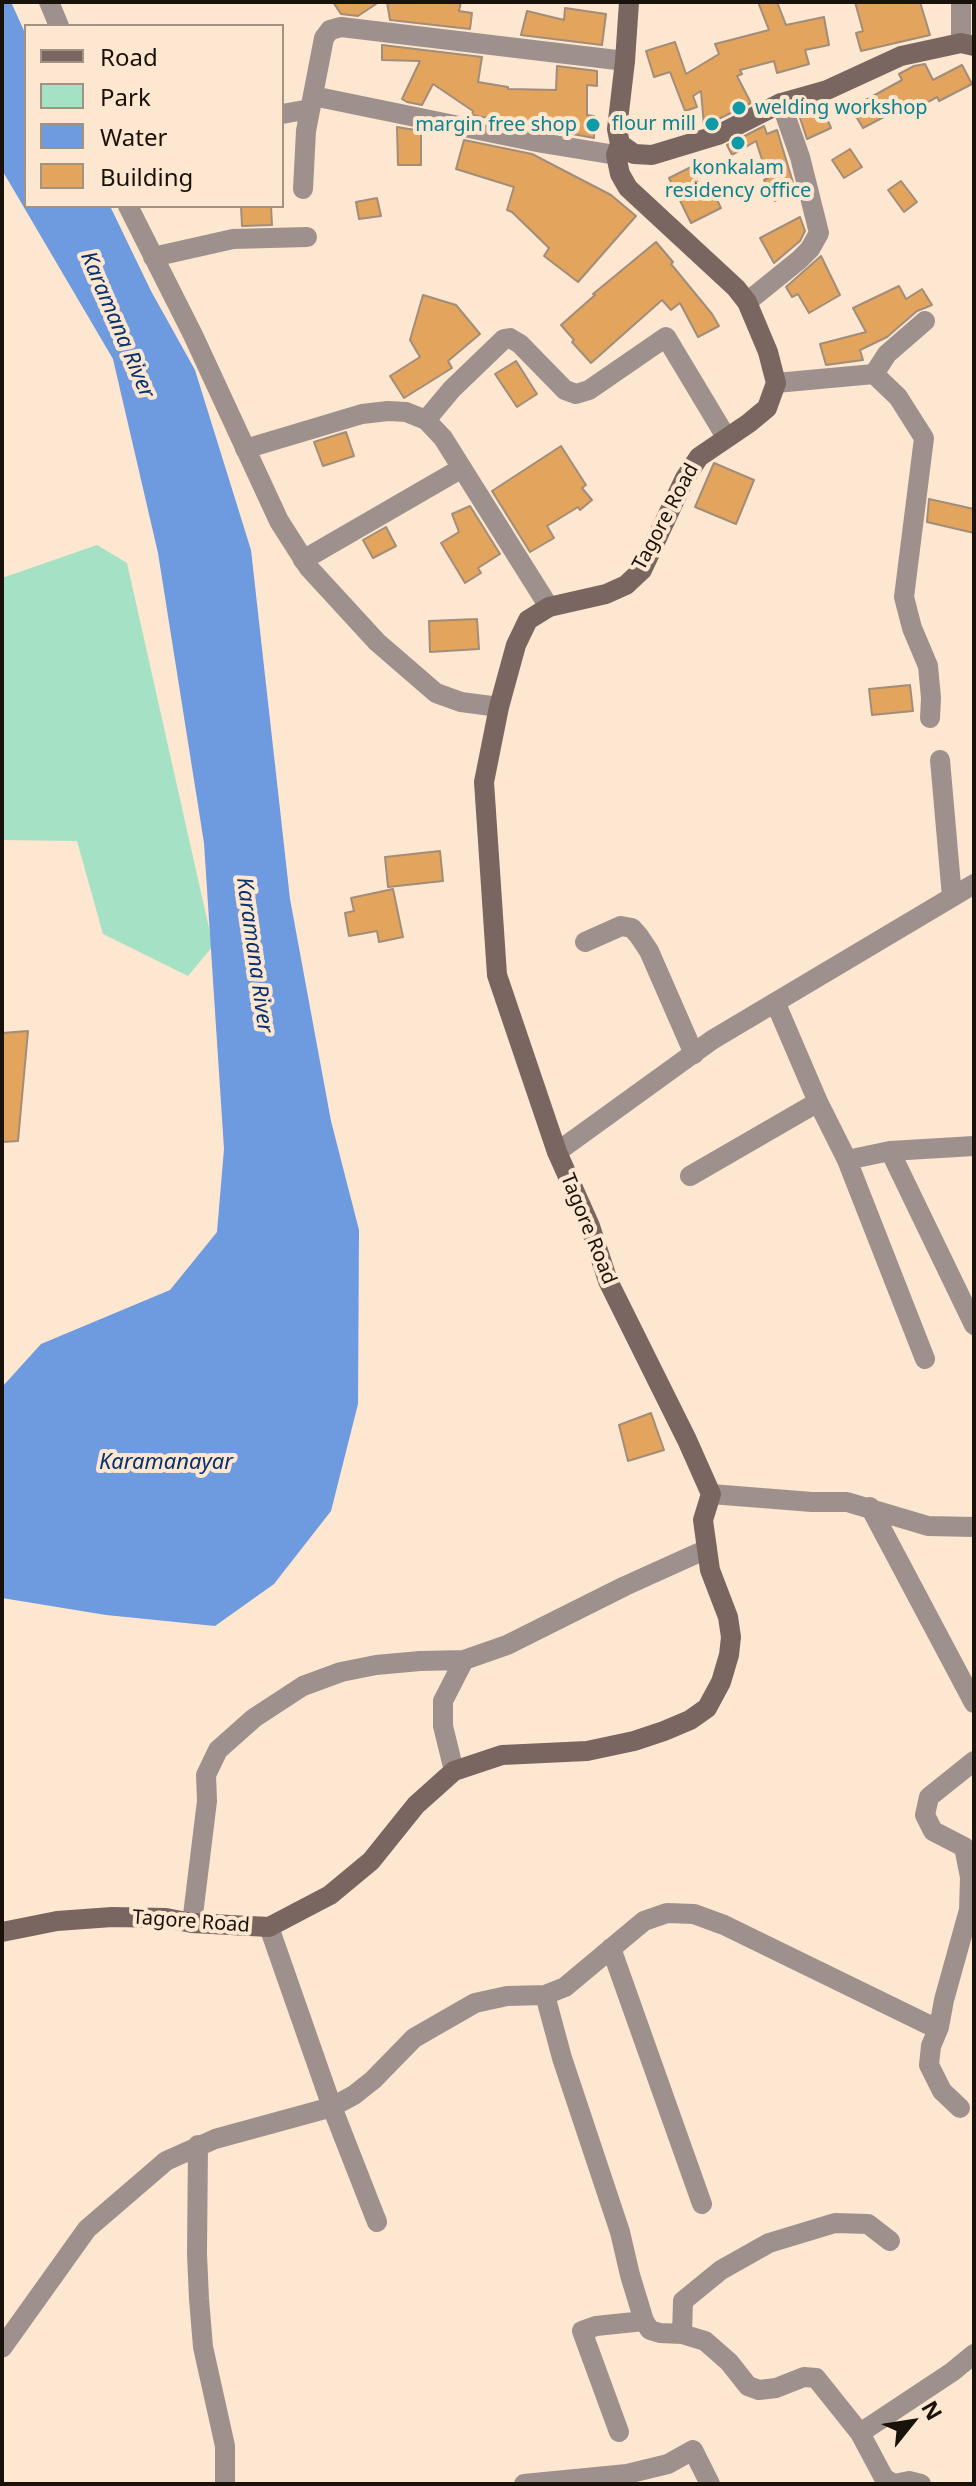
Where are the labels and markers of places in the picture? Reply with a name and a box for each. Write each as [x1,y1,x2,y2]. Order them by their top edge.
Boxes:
place label: welding workshop [755,96,928,120]
marker: welding workshop [730,99,748,117]
place label: flour mill [612,112,696,136]
place label: margin free shop [415,113,577,137]
marker: flour mill [703,115,721,133]
marker: margin free shop [584,116,602,134]
marker: konkalam residency office [729,134,747,152]
place label: konkalam residency office [665,156,811,203]

